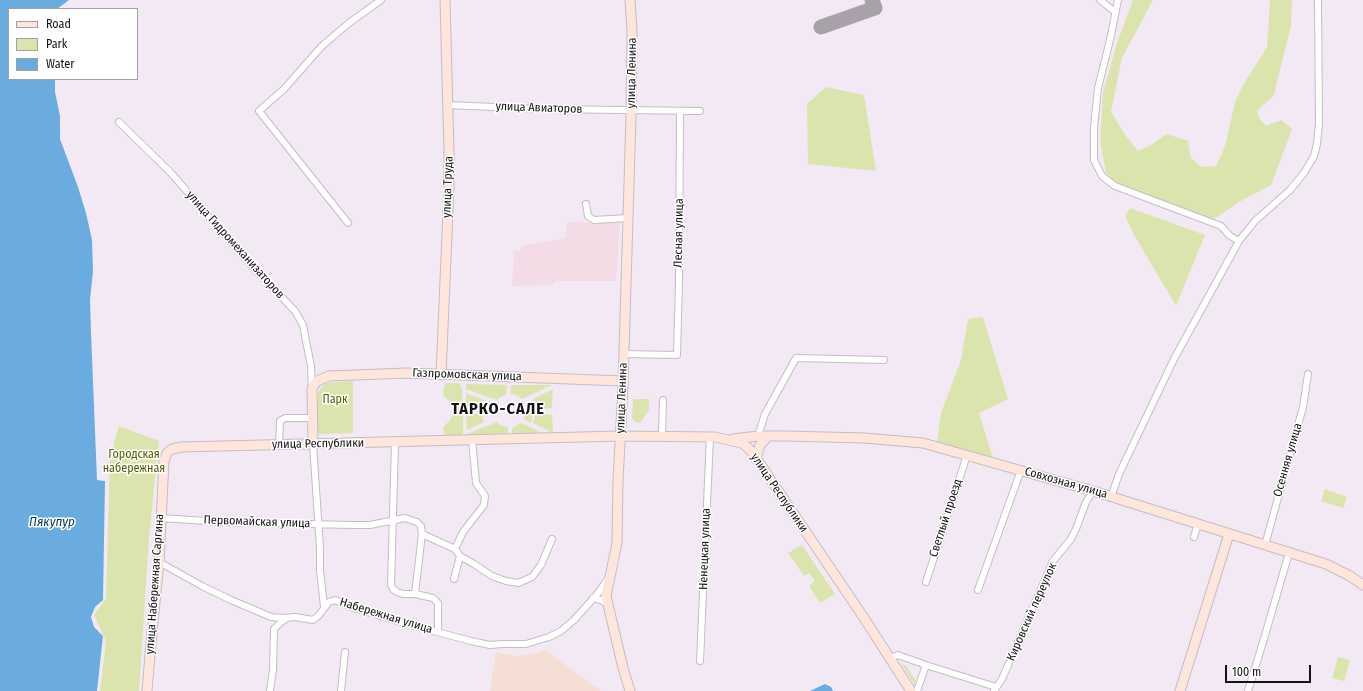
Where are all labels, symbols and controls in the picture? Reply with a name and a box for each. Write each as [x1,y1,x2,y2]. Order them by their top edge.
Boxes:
legend [8,8,138,80]
text: Road [46,17,71,31]
text: Park [46,37,67,51]
street label: улица Ленина [624,37,640,109]
text: Water [46,57,74,71]
street label: улица Авиаторов [495,99,583,117]
street label: улица Труда [440,156,456,218]
street label: улица Гидромеханизаторов [183,188,287,302]
street label: Лесная улица [671,198,687,268]
street label: улица Ленина [614,362,630,434]
street label: Газпромовская улица [412,366,522,384]
park label: Парк [322,393,348,407]
district label: ТАРКО-САЛЕ [451,400,545,420]
street label: Осенняя улица [1271,422,1305,498]
street label: улица Республики [272,436,364,452]
park label: Городская набережная [103,448,165,476]
street label: улица Республики [747,451,811,535]
street label: Совхозная улица [1023,464,1109,502]
street label: Светлый проезд [927,477,965,559]
street label: Ненецкая улица [696,508,714,590]
street label: улица Набережная Саргина [143,513,167,655]
street label: Первомайская улица [203,513,311,531]
water label: Пякупур [29,514,75,530]
street label: Кировский переулок [1004,561,1060,663]
street label: Набережная улица [338,595,434,637]
scale bar [1227,657,1313,683]
text: 100 m [1232,665,1261,679]

